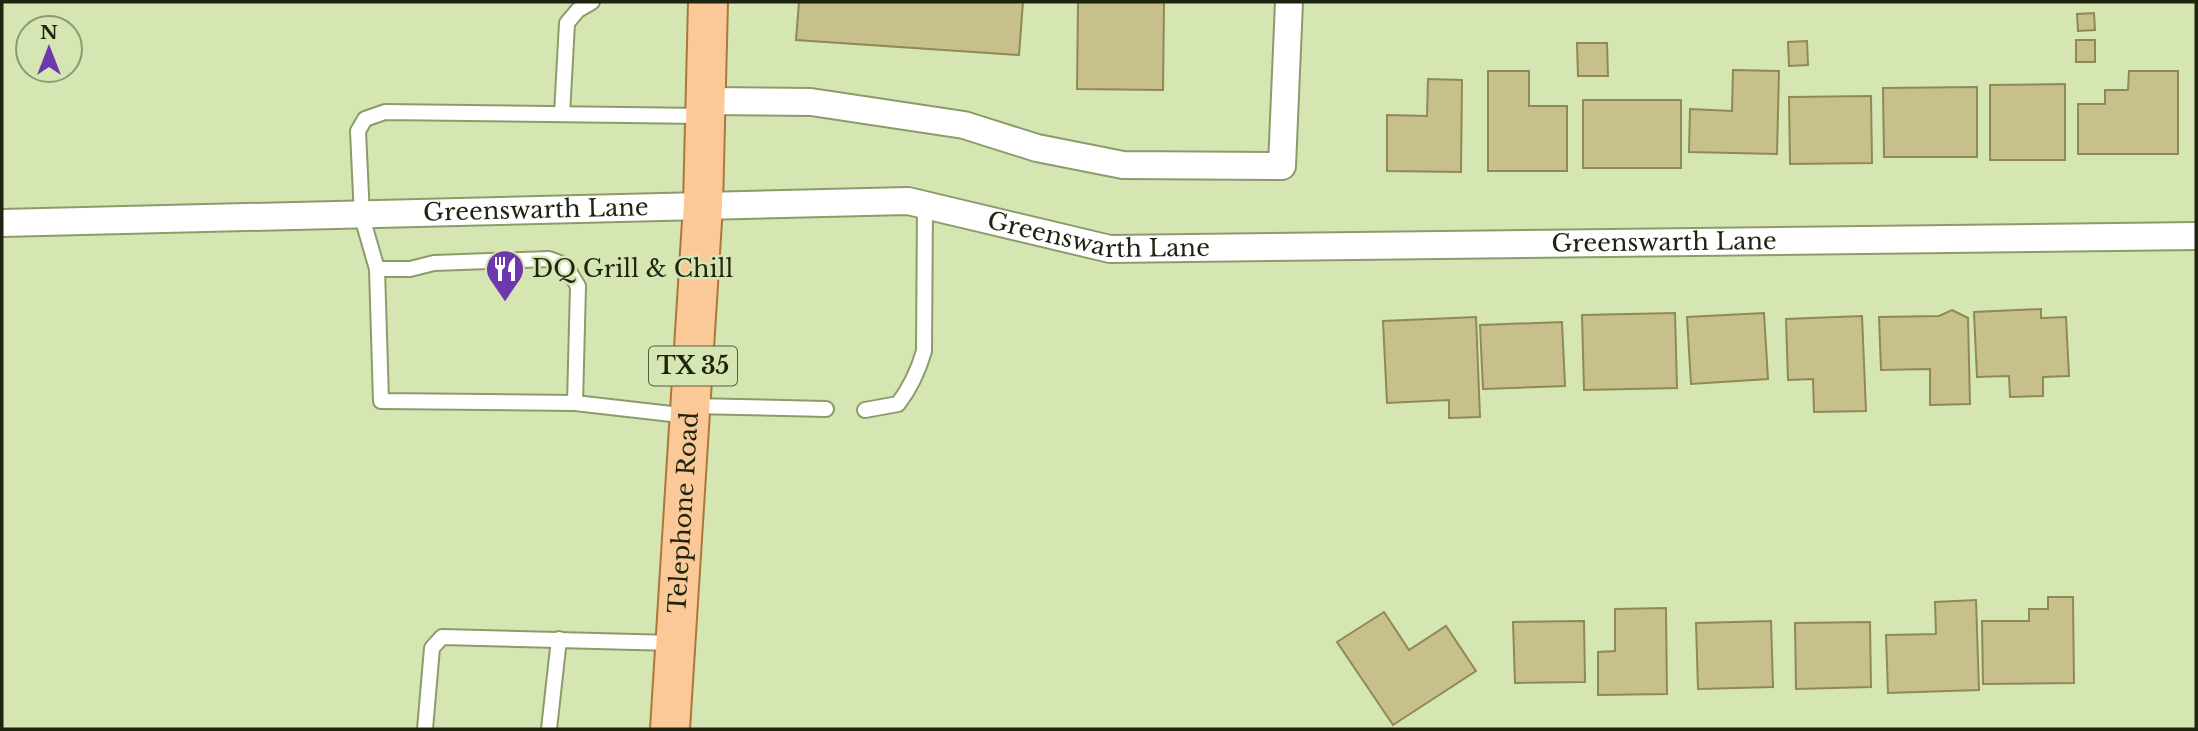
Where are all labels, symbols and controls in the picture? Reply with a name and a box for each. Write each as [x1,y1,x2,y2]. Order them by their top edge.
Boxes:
north arrow [14,14,84,84]
text: N [40,21,58,44]
street label: Greenswarth Lane [423,192,649,227]
street label: Greenswarth Lane [985,205,1210,263]
street label: Greenswarth Lane [1551,226,1777,258]
restaurant icon: DQ Grill & Chill [484,248,526,303]
place label: DQ Grill & Chill [532,254,734,283]
road number: TX 35 [649,346,737,386]
street label: Telephone Road [662,411,704,614]

